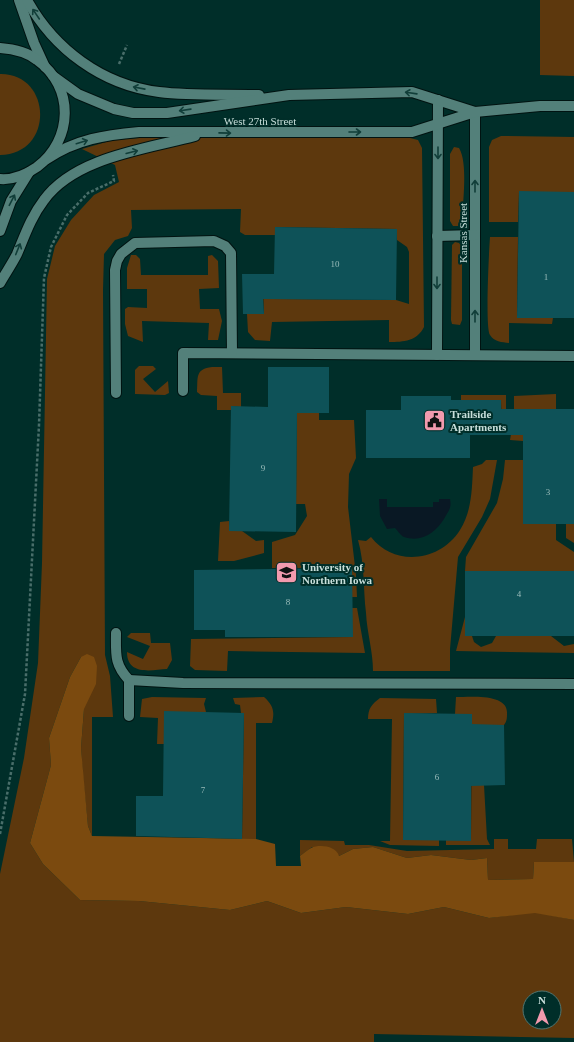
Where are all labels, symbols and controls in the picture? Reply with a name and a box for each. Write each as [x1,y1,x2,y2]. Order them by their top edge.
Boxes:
one-way arrow [32,9,40,20]
one-way arrow [132,84,145,92]
one-way arrow [405,89,418,97]
one-way arrow [178,106,191,114]
street label: West 27th Street [224,115,296,127]
one-way arrow [348,128,361,136]
one-way arrow [218,129,231,137]
one-way arrow [75,138,88,145]
one-way arrow [434,146,442,159]
one-way arrow [125,148,138,156]
one-way arrow [471,180,479,193]
one-way arrow [8,195,16,207]
street label: Kansas Street [457,203,469,263]
one-way arrow [15,243,23,255]
house number: 10 [331,259,340,269]
house number: 1 [544,272,548,282]
one-way arrow [433,276,441,289]
one-way arrow [471,310,479,323]
public building icon: Trailside Apartments [421,407,447,433]
place label: Trailside Apartments [450,408,507,433]
house number: 9 [261,463,266,473]
house number: 3 [546,487,551,497]
school or university icon: University of Northern Iowa [274,560,300,586]
place label: University of Northern Iowa [302,561,372,586]
house number: 4 [517,589,522,599]
house number: 8 [286,597,291,607]
house number: 6 [435,772,440,782]
house number: 7 [201,785,206,795]
north arrow [522,990,562,1030]
text: N [538,994,546,1006]

